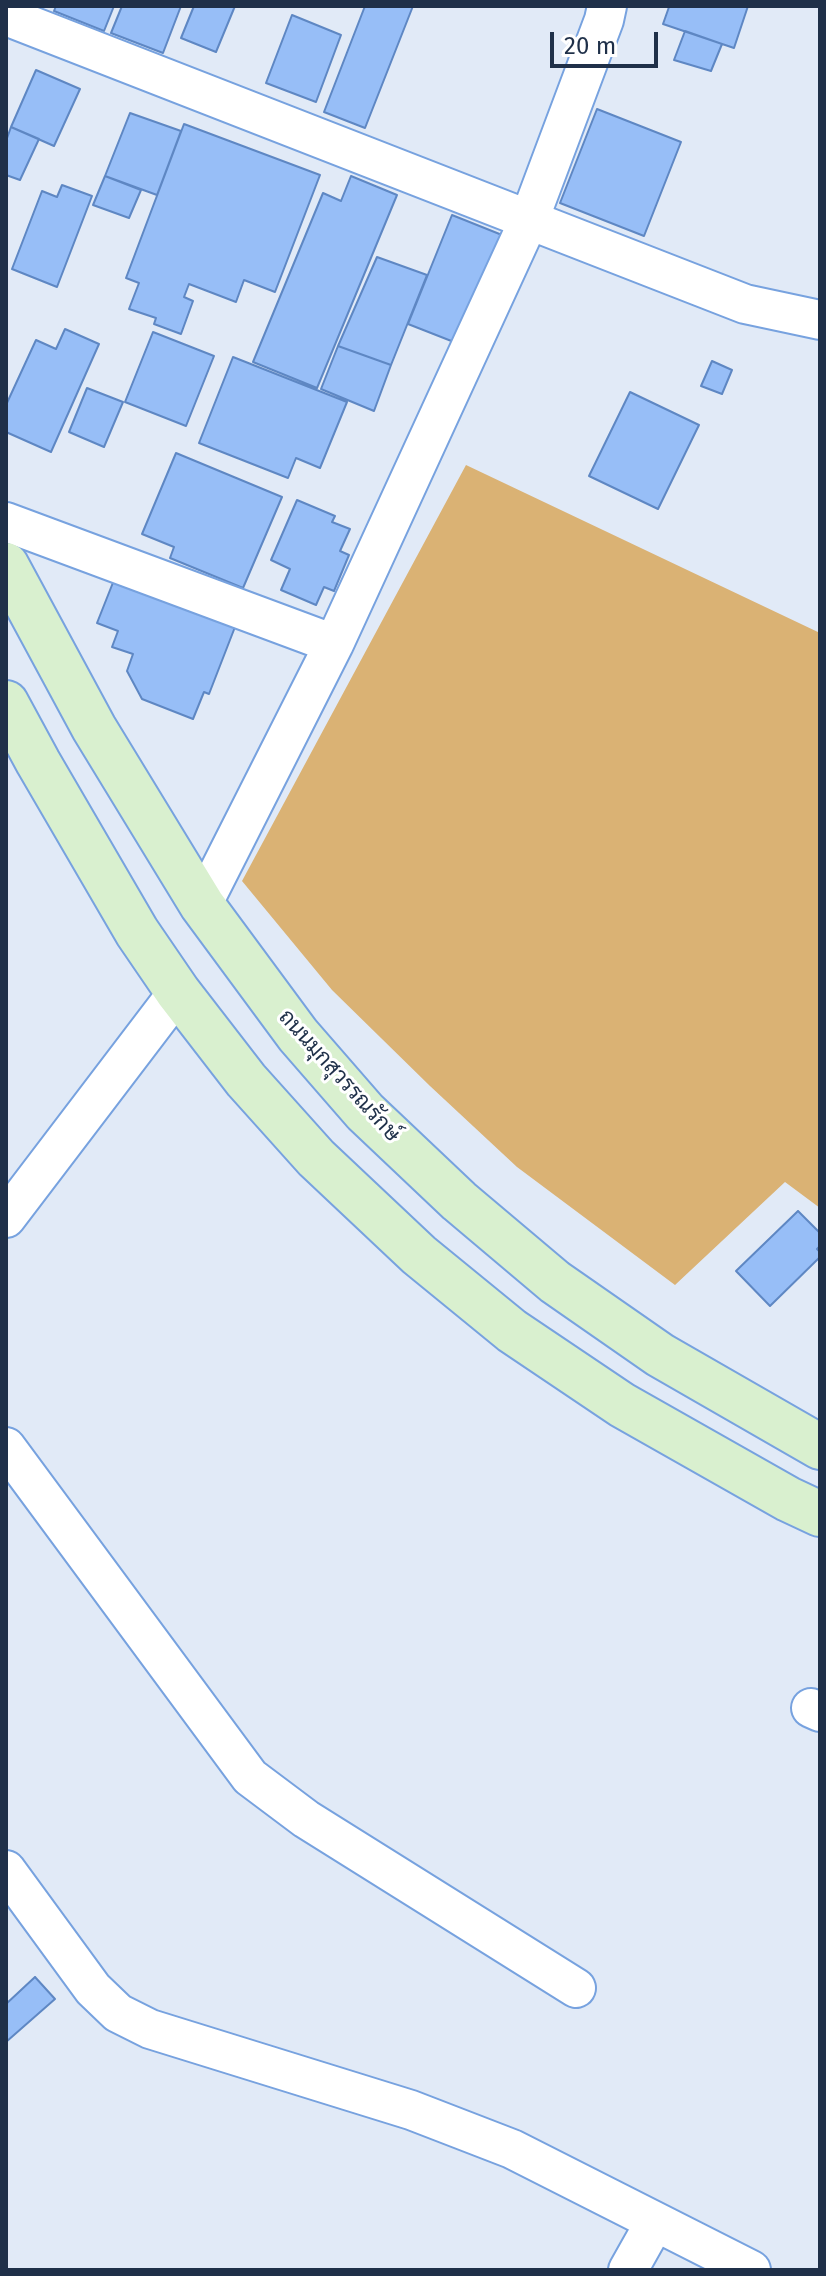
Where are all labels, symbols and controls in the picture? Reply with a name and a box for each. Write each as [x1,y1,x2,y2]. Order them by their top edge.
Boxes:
scale bar [554,16,662,66]
text: 20 m [564,32,616,60]
street label: ถนนมุกสุวรรณรักษ์ [273,1004,405,1148]

